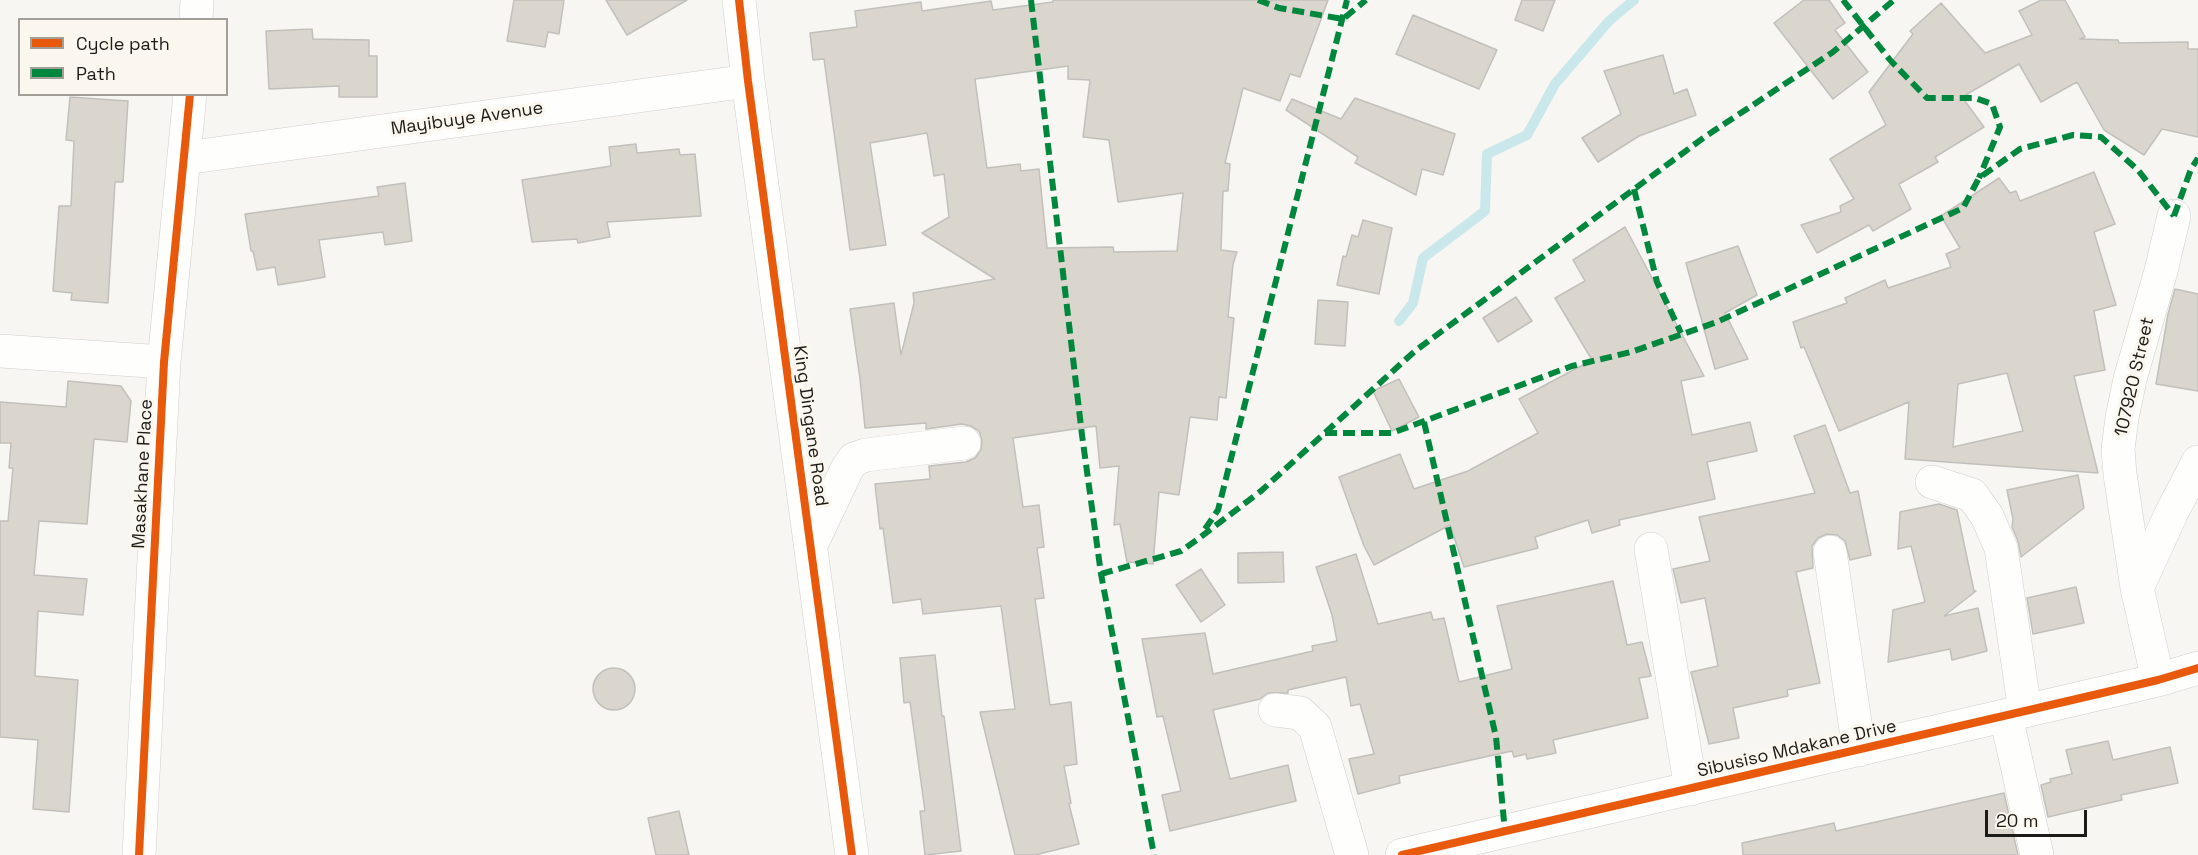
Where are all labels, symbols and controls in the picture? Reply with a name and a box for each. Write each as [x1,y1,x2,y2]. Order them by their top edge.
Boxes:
legend [18,18,228,96]
text: Cycle path [76,32,170,55]
text: Path [76,62,116,85]
street label: Mayibuye Avenue [389,98,545,140]
street label: 107920 Street [2111,315,2159,439]
street label: King Dingane Road [788,344,832,508]
street label: Masakhane Place [128,399,158,549]
street label: Sibusiso Mdakane Drive [1695,716,1899,782]
scale bar [1988,798,2090,836]
text: 20 m [1996,809,2039,832]

